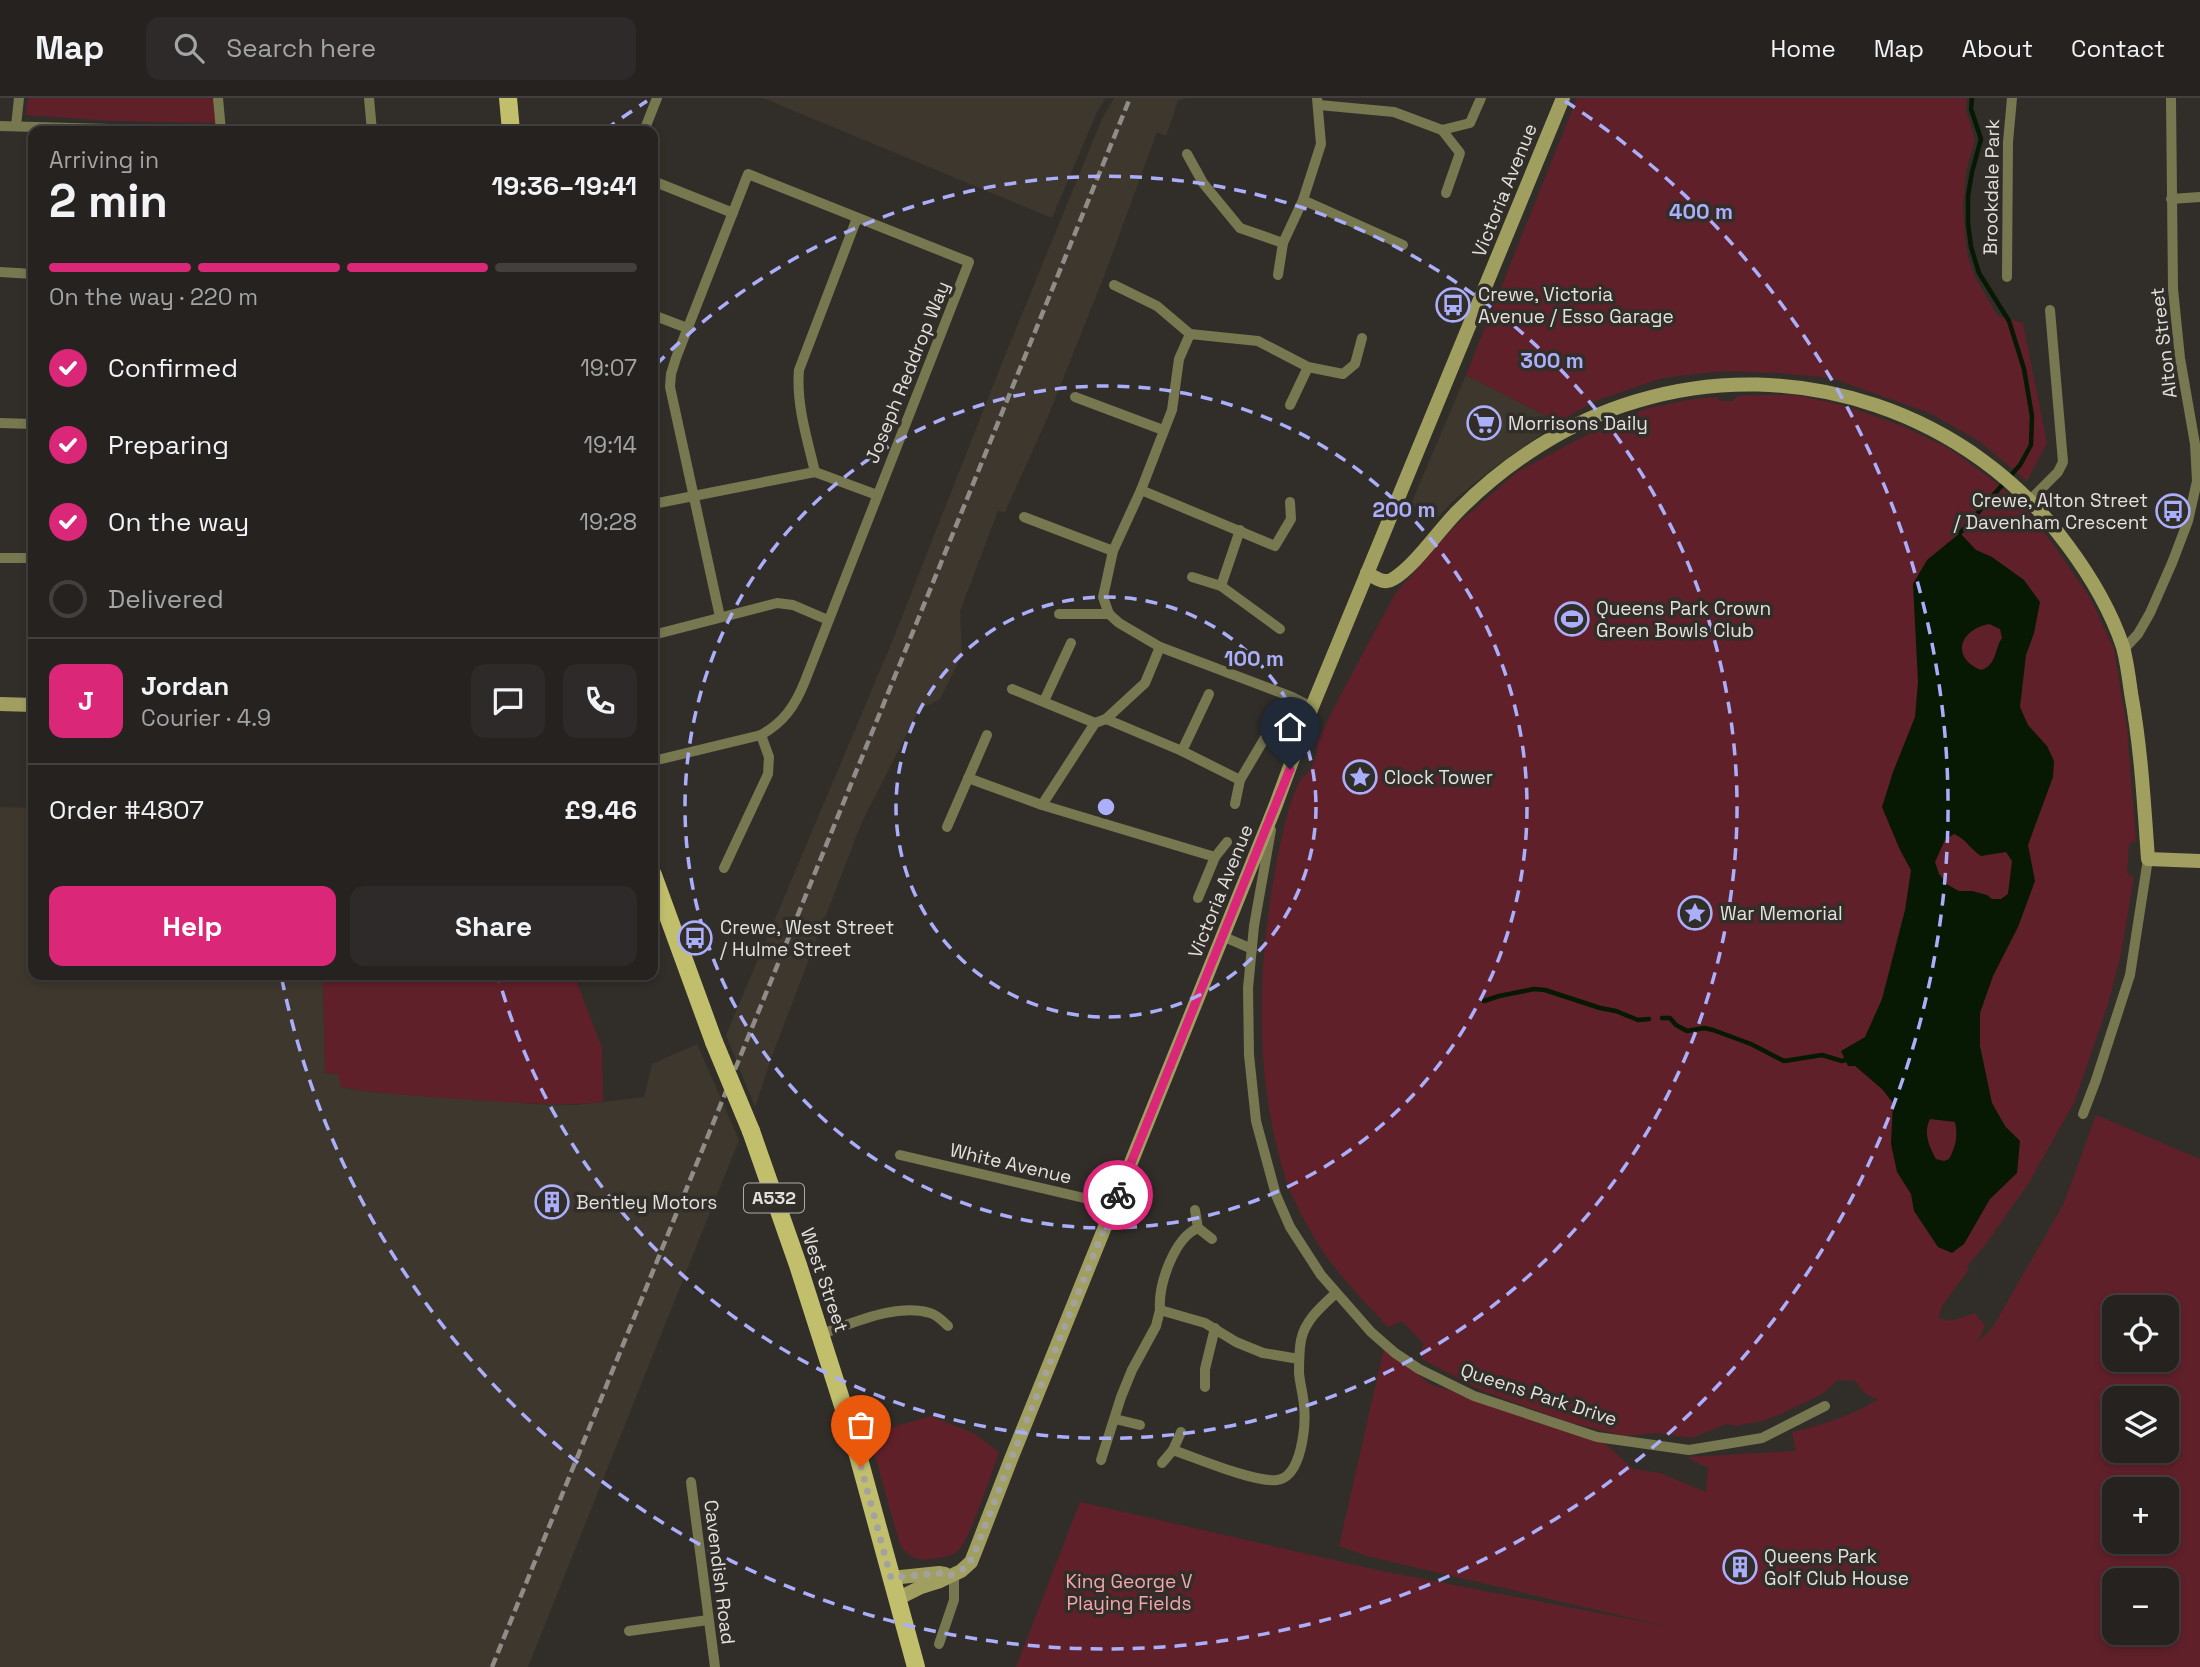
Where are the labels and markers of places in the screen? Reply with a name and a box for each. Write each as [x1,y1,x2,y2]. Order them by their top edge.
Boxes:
place label: Crewe, Victoria Avenue / Esso Garage [1478,282,1674,329]
bus stop icon: Crewe, Victoria Avenue / Esso Garage [1434,286,1472,324]
supermarket icon: Morrisons Daily [1465,404,1503,442]
place label: Morrisons Daily [1508,411,1648,436]
place label: Crewe, Alton Street / Davenham Crescent [1954,488,2148,535]
bus stop icon: Crewe, Alton Street / Davenham Crescent [2154,492,2192,530]
place label: Queens Park Crown Green Bowls Club [1596,596,1771,643]
sports icon: Queens Park Crown Green Bowls Club [1553,600,1591,638]
pin [1260,697,1320,769]
place icon: Clock Tower [1341,758,1379,796]
place label: Clock Tower [1384,765,1493,790]
centre of rings [1094,795,1118,819]
place icon: War Memorial [1676,894,1714,932]
place label: War Memorial [1720,901,1843,926]
place label: Crewe, West Street / Hulme Street [720,915,894,962]
bus stop icon: Crewe, West Street / Hulme Street [676,919,714,957]
building icon: Bentley Motors [533,1183,571,1221]
place label: Bentley Motors [576,1190,717,1215]
pin [831,1395,891,1467]
place label: Queens Park Golf Club House [1764,1544,1909,1591]
building icon: Queens Park Golf Club House [1721,1548,1759,1586]

